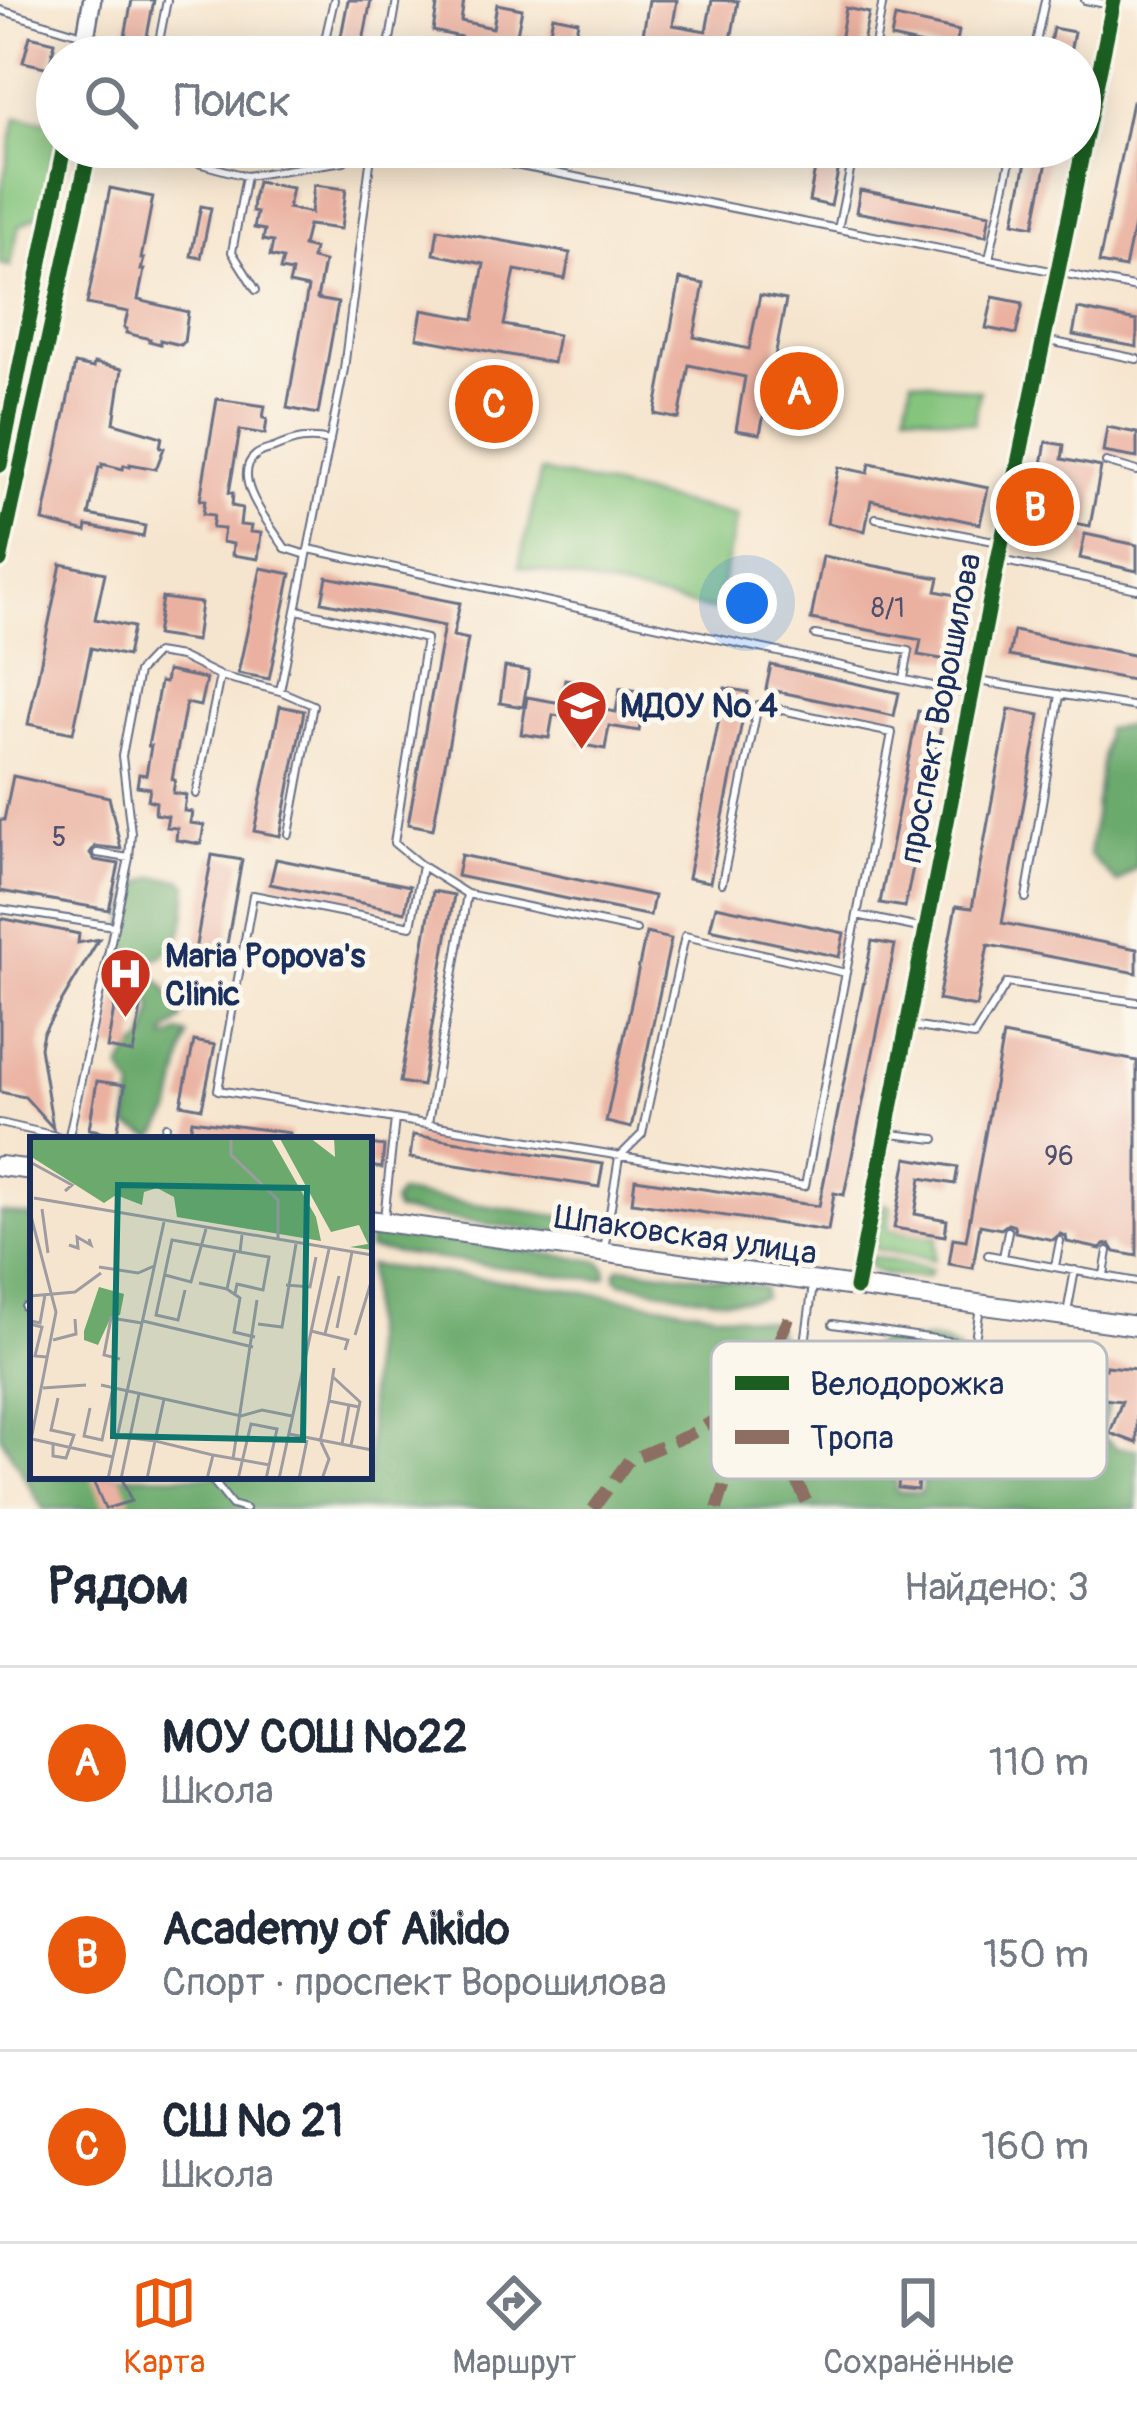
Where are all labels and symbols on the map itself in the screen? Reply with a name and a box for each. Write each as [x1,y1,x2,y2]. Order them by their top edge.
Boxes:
pin: A [760,346,838,436]
pin: C [455,359,533,449]
pin: B [996,462,1074,552]
street label: проспект Ворошилова [890,550,991,867]
your location [717,573,777,633]
house number: 8/1 [871,592,905,625]
school or university icon: МДОУ № 4 [553,677,609,751]
place label: МДОУ № 4 [620,686,778,727]
house number: 5 [52,821,66,854]
place label: Maria Popova's Clinic [165,936,366,1015]
hospital icon: Maria Popova's Clinic [98,946,154,1020]
inset map [30,1137,372,1479]
house number: 96 [1044,1140,1074,1173]
street label: Шпаковская улица [552,1197,819,1274]
legend [711,1341,1107,1479]
text: Велодорожка [810,1364,1004,1405]
text: Тропа [810,1418,894,1459]

